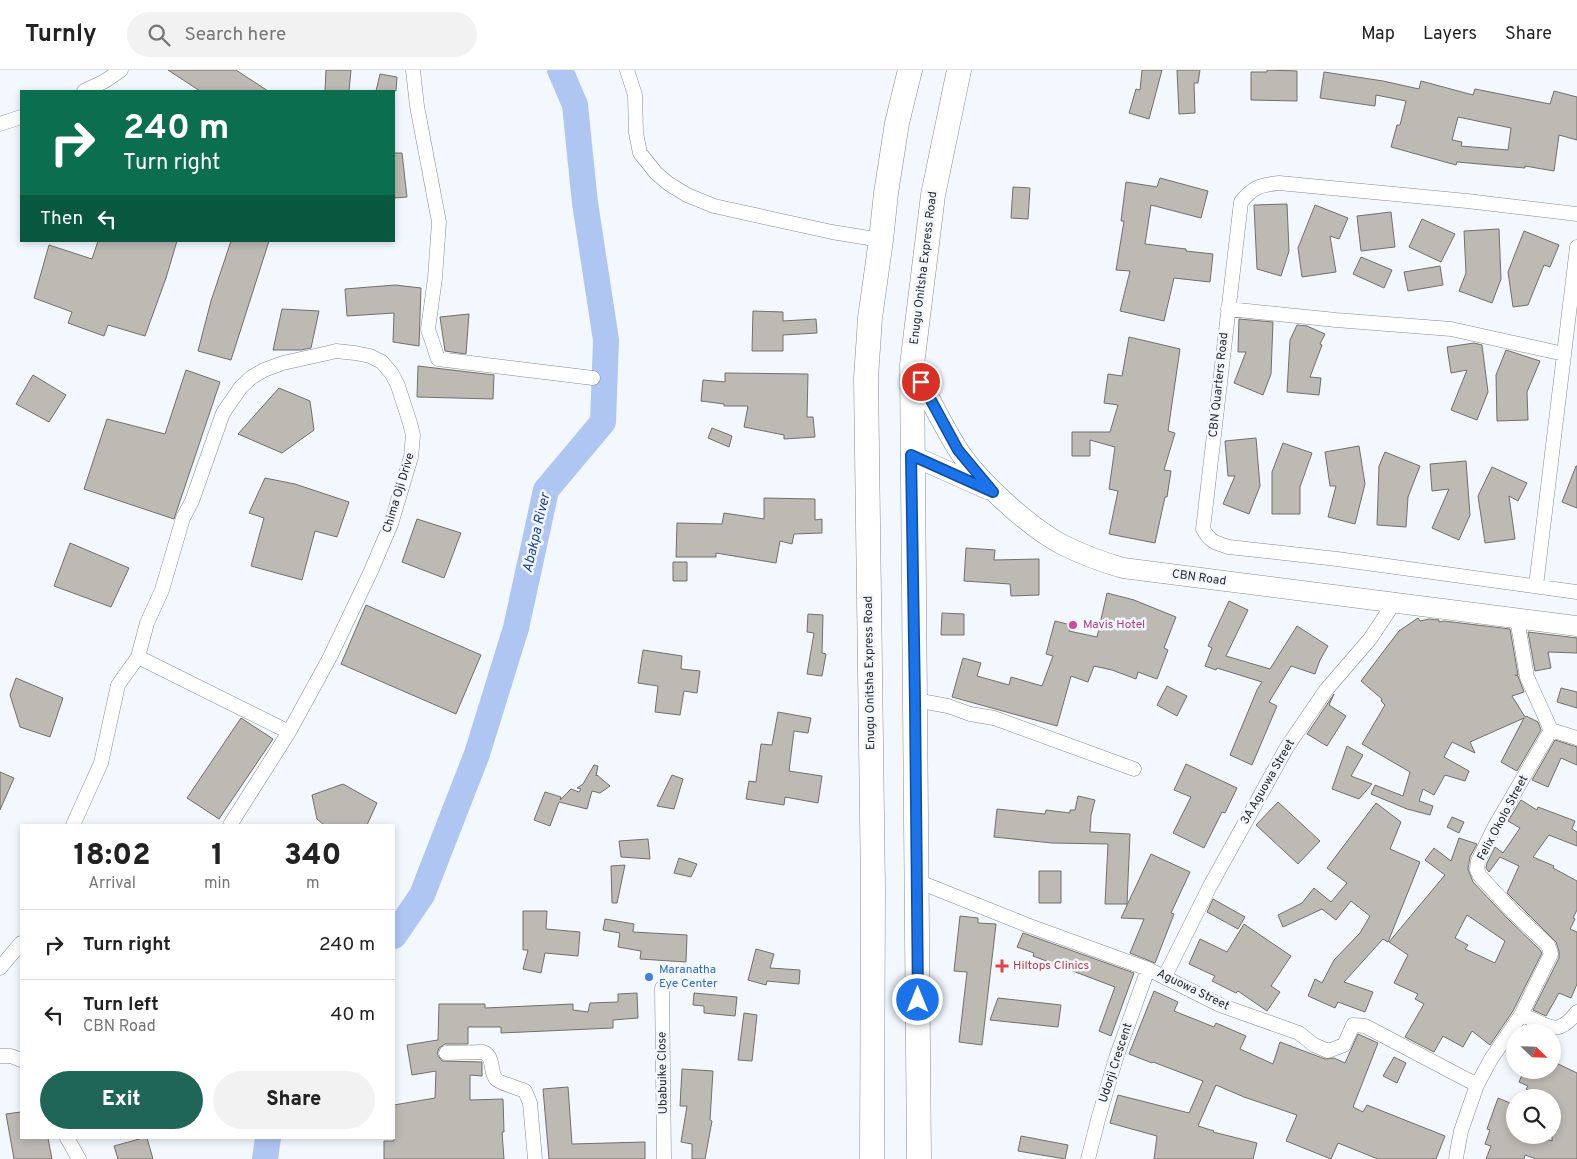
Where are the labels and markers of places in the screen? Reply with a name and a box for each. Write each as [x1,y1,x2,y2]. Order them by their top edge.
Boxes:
pin [900,361,942,403]
place label: Mavis Hotel [1083,617,1145,633]
marker: Mavis Hotel [1067,619,1079,631]
place label: Hiltops Clinics [1013,958,1089,974]
marker: Hiltops Clinics [995,959,1009,973]
place label: Maranatha Eye Center [659,962,718,992]
marker: Maranatha Eye Center [643,971,655,983]

